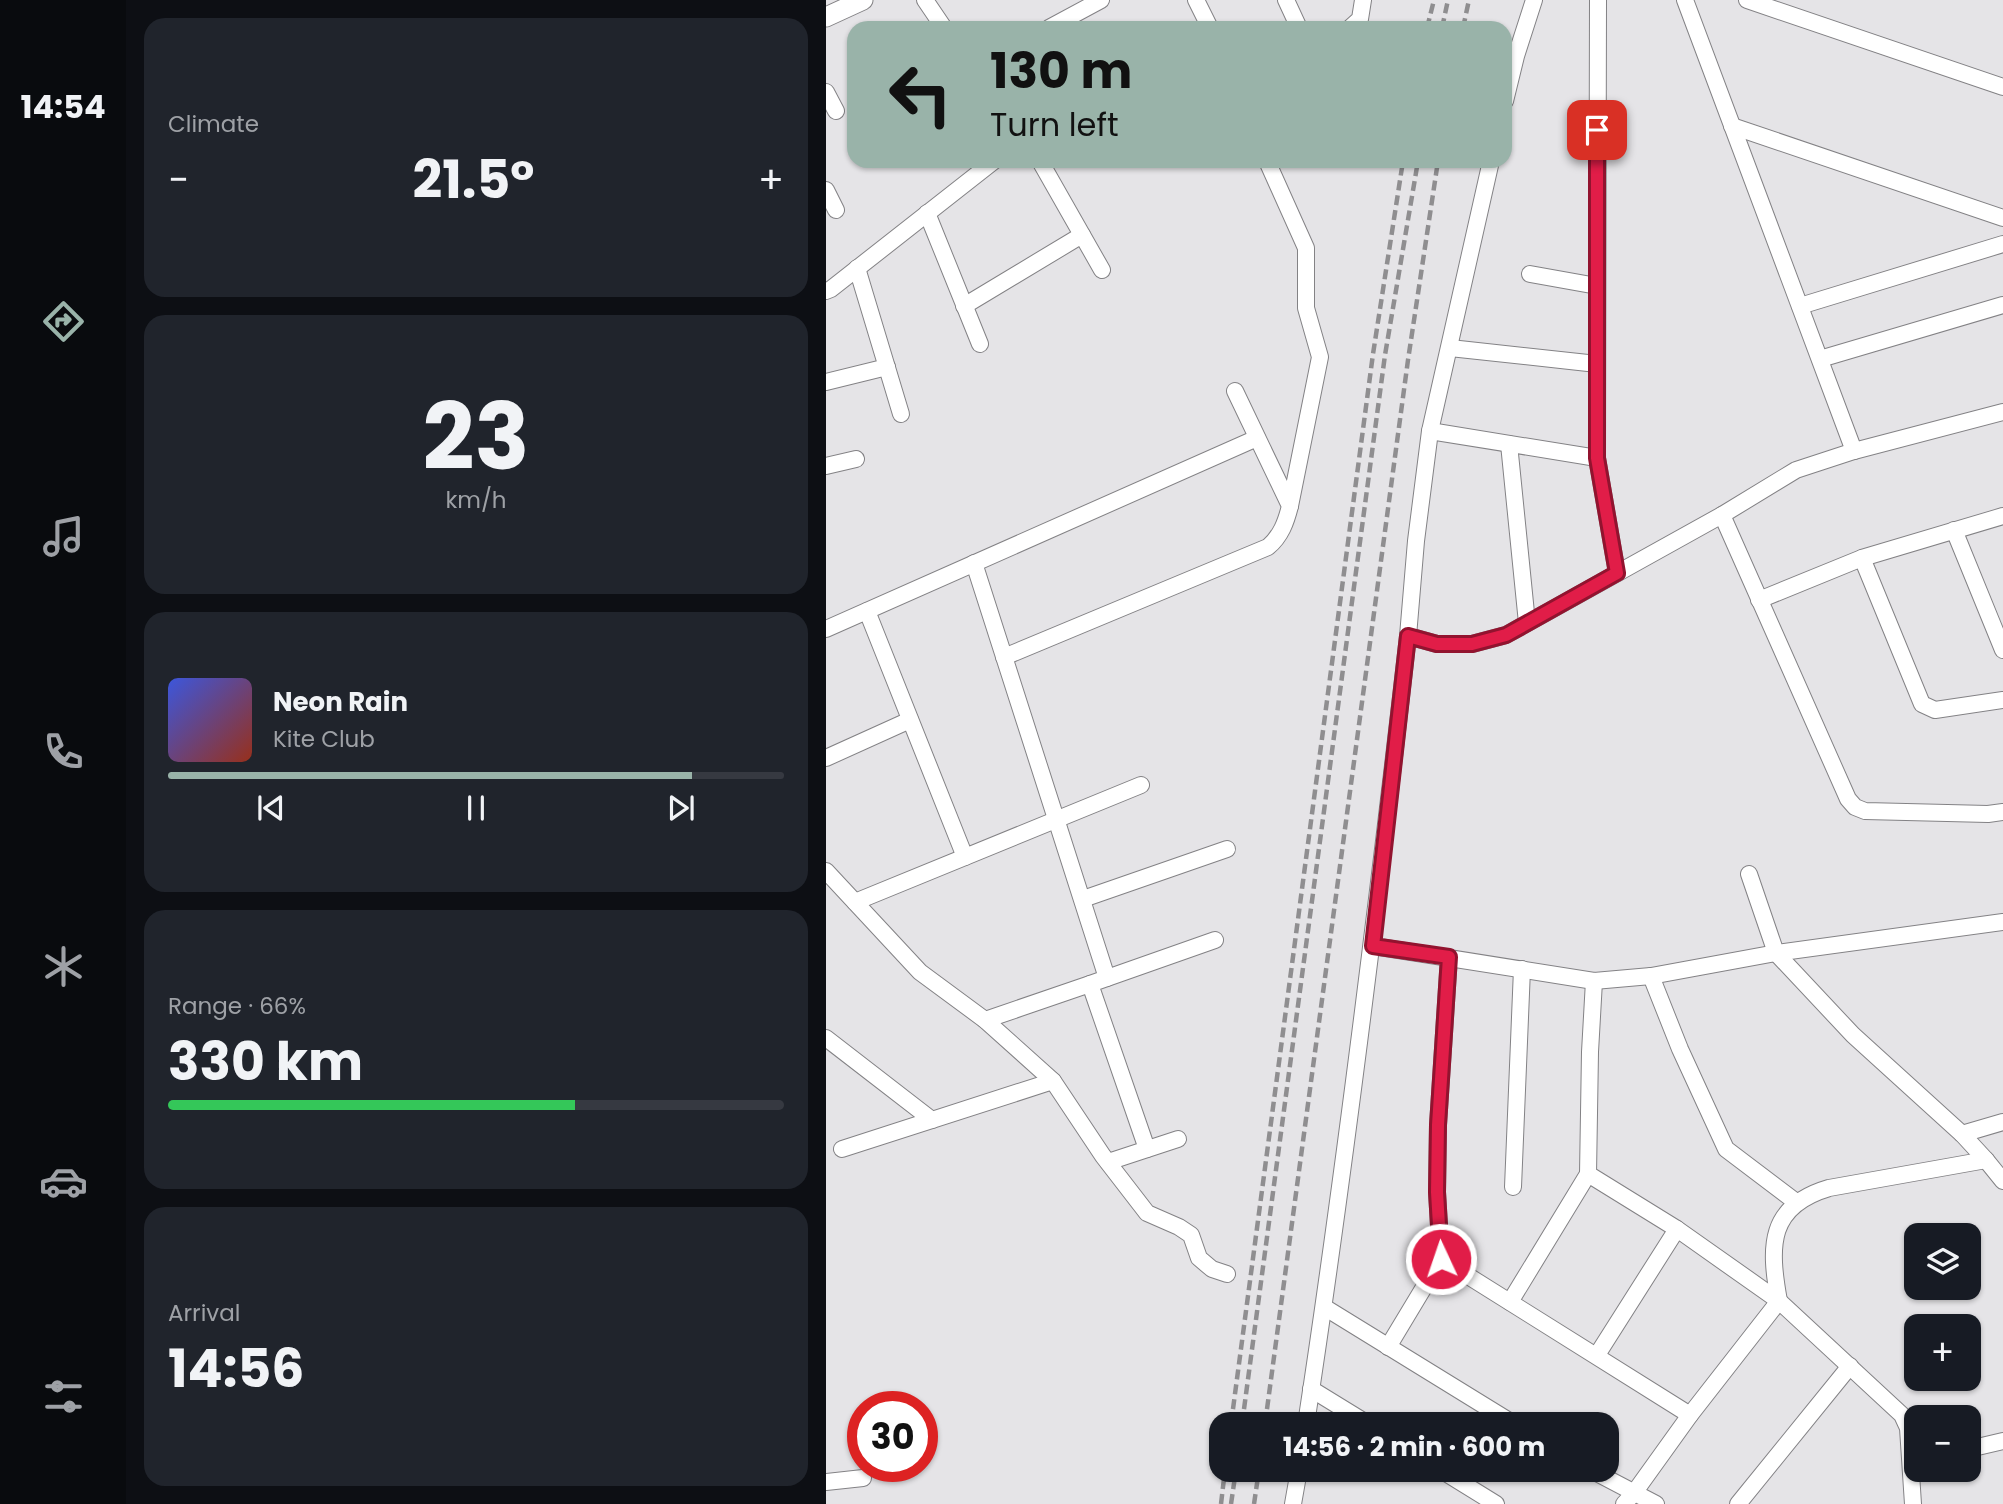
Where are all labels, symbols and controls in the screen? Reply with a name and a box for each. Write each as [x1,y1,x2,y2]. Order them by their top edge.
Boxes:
text: 130 m [990,37,1132,105]
icon: left [875,49,966,140]
text: 14:54 [20,84,106,129]
pin [1567,100,1627,160]
text: Turn left [990,102,1119,147]
text: Climate [168,108,259,140]
icon: arrive [1578,111,1616,149]
text: 21.5° [413,143,534,216]
text: − [168,153,189,206]
text: + [758,153,784,206]
icon: directions [39,297,88,346]
text: 23 [422,373,530,501]
text: km/h [445,484,507,516]
icon: music [39,512,88,561]
text: Neon Rain [273,684,408,720]
text: Kite Club [273,723,375,755]
icon: phone [39,727,88,776]
icon: previous [252,789,290,827]
icon: pause [457,789,495,827]
icon: next [662,789,700,827]
icon: climate [39,942,88,991]
text: Range · 66% [168,990,306,1022]
text: 330 km [168,1025,363,1098]
icon: car [39,1157,88,1206]
position arrow [1404,1222,1478,1296]
map controls [1904,1223,1981,1482]
button: layers [1904,1223,1981,1300]
text: Arrival [168,1297,240,1329]
button: + [1904,1314,1981,1391]
text: 14:56 [168,1332,304,1405]
icon: filters [39,1372,88,1421]
speed limit sign: 30 [847,1391,938,1482]
button: − [1904,1405,1981,1482]
text: 14:56 · 2 min · 600 m [1283,1429,1545,1465]

